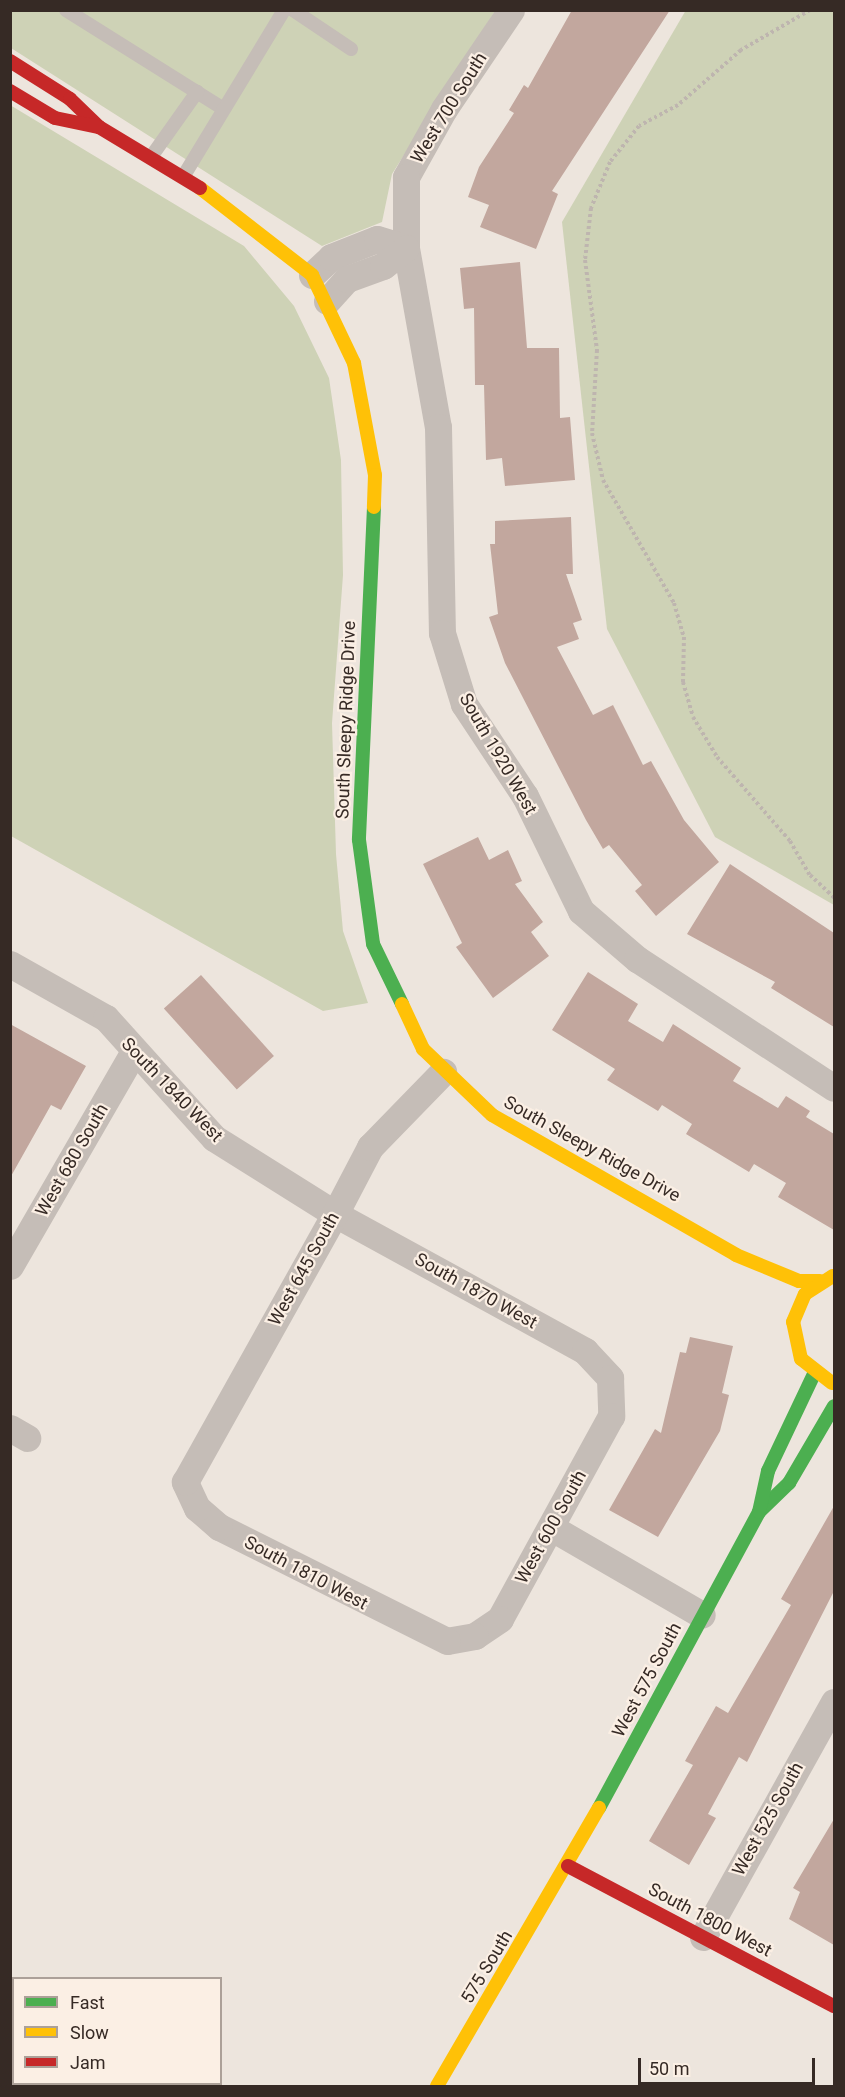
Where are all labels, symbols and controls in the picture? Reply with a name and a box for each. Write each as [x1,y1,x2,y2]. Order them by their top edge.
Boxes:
street label: West 700 South [406,49,492,167]
street label: South Sleepy Ridge Drive [332,620,360,820]
street label: South 1920 West [455,689,541,819]
street label: South 1840 West [117,1033,227,1147]
street label: South Sleepy Ridge Drive [500,1091,684,1207]
street label: West 680 South [31,1100,113,1220]
street label: West 645 South [264,1208,344,1330]
street label: South 1870 West [411,1248,541,1334]
street label: West 600 South [511,1466,591,1588]
street label: South 1810 West [241,1531,371,1615]
street label: West 575 South [608,1619,686,1741]
street label: West 525 South [728,1758,808,1880]
street label: South 1800 West [645,1878,775,1962]
street label: 575 South [457,1927,517,2007]
legend [12,1977,222,2085]
text: Fast [70,1992,105,2013]
text: Slow [70,2022,109,2043]
scale bar [641,2046,818,2084]
text: Jam [70,2052,106,2073]
text: 50 m [649,2058,689,2079]

